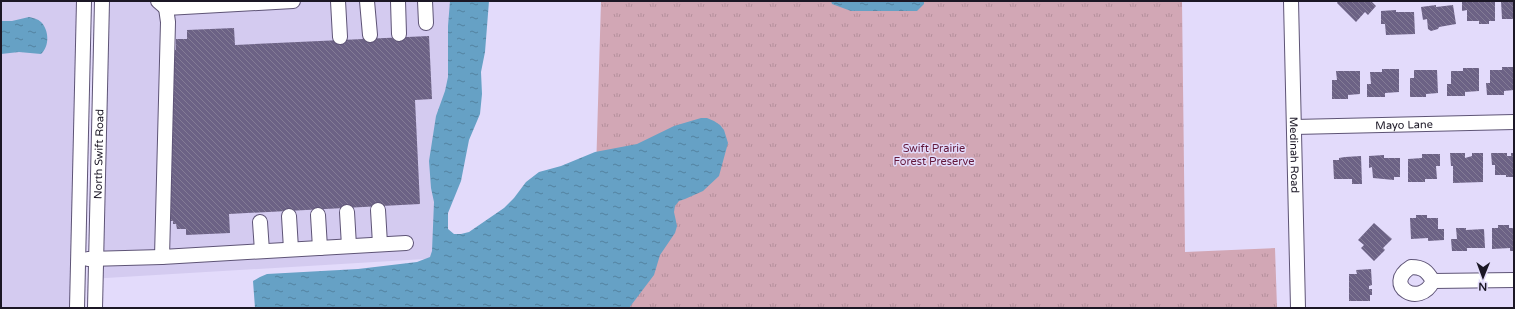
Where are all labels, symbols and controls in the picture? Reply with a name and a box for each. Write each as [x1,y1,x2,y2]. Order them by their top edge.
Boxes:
street label: North Swift Road [91,109,107,199]
street label: Medinah Road [1287,117,1301,193]
street label: Mayo Lane [1375,118,1433,132]
park label: Swift Prairie Forest Preserve [894,142,974,168]
north arrow [1463,257,1503,297]
text: N [1478,280,1487,293]

